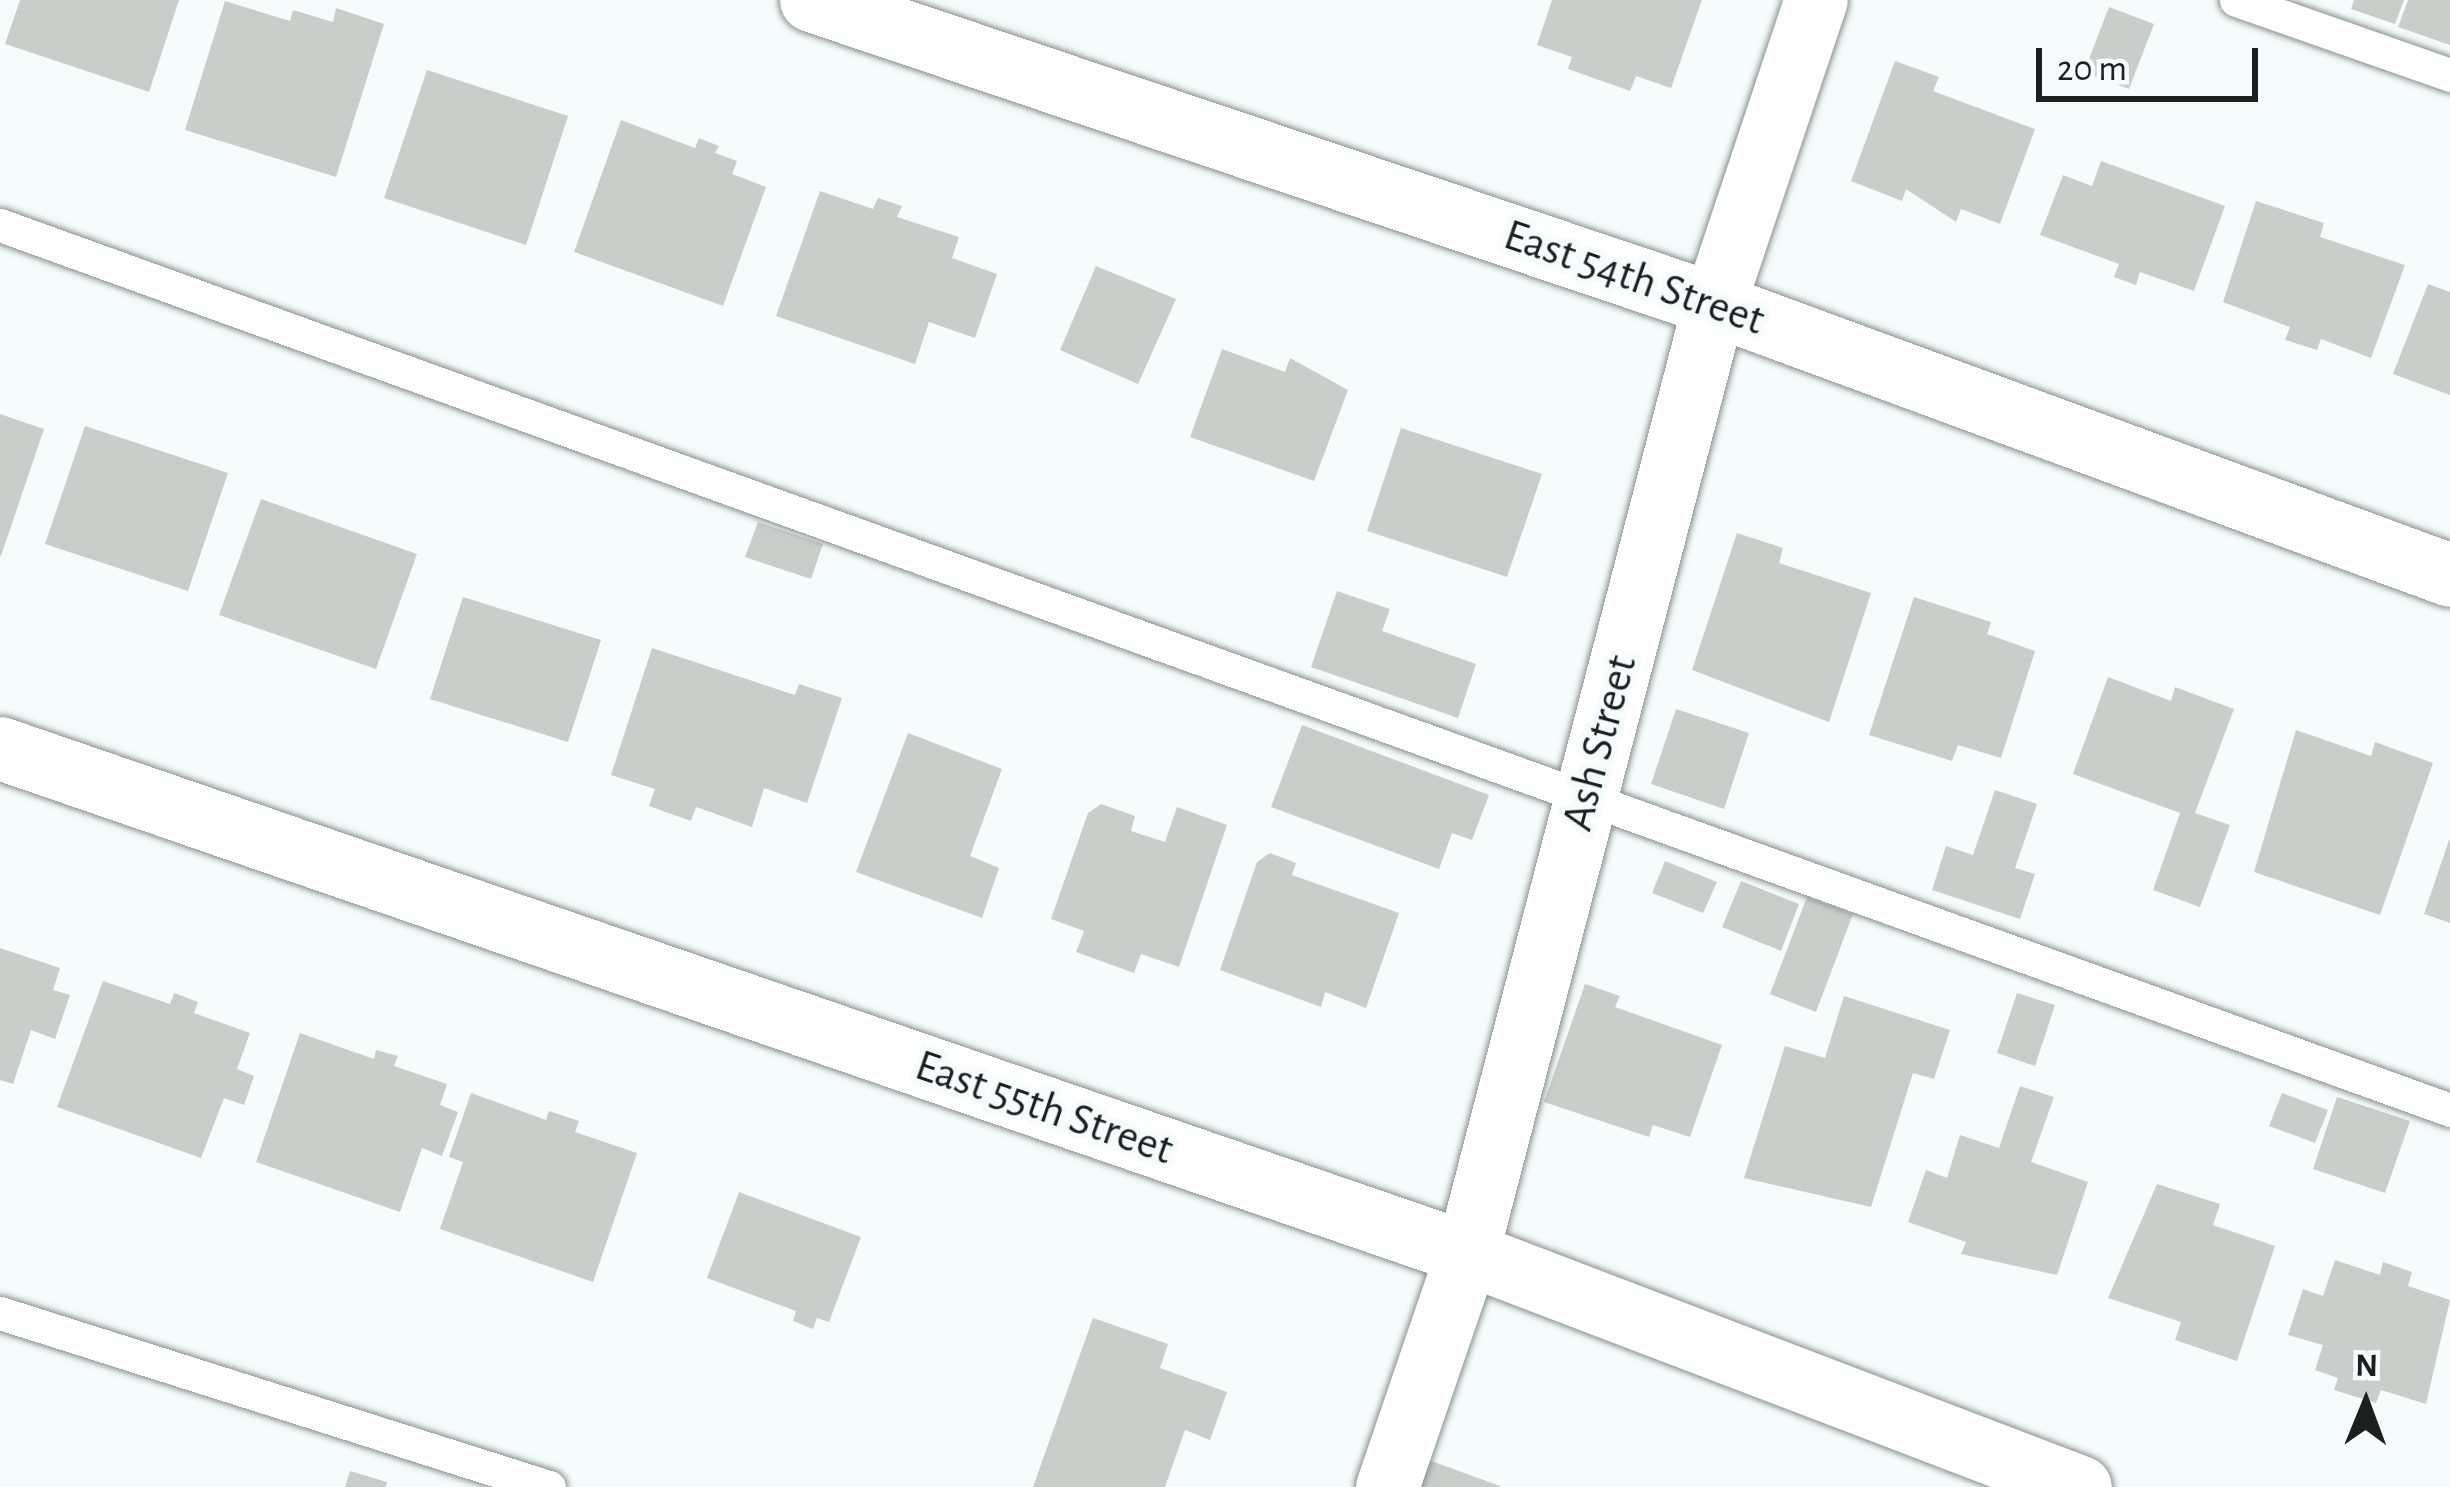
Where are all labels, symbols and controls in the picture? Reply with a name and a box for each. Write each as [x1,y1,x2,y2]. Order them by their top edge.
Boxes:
scale bar [2042,24,2264,98]
text: 20 m [2057,51,2127,87]
street label: East 54th Street [1497,208,1771,348]
street label: Ash Street [1551,649,1649,837]
street label: East 55th Street [908,1039,1180,1177]
north arrow [2306,1343,2426,1463]
text: N [2355,1350,2378,1383]

